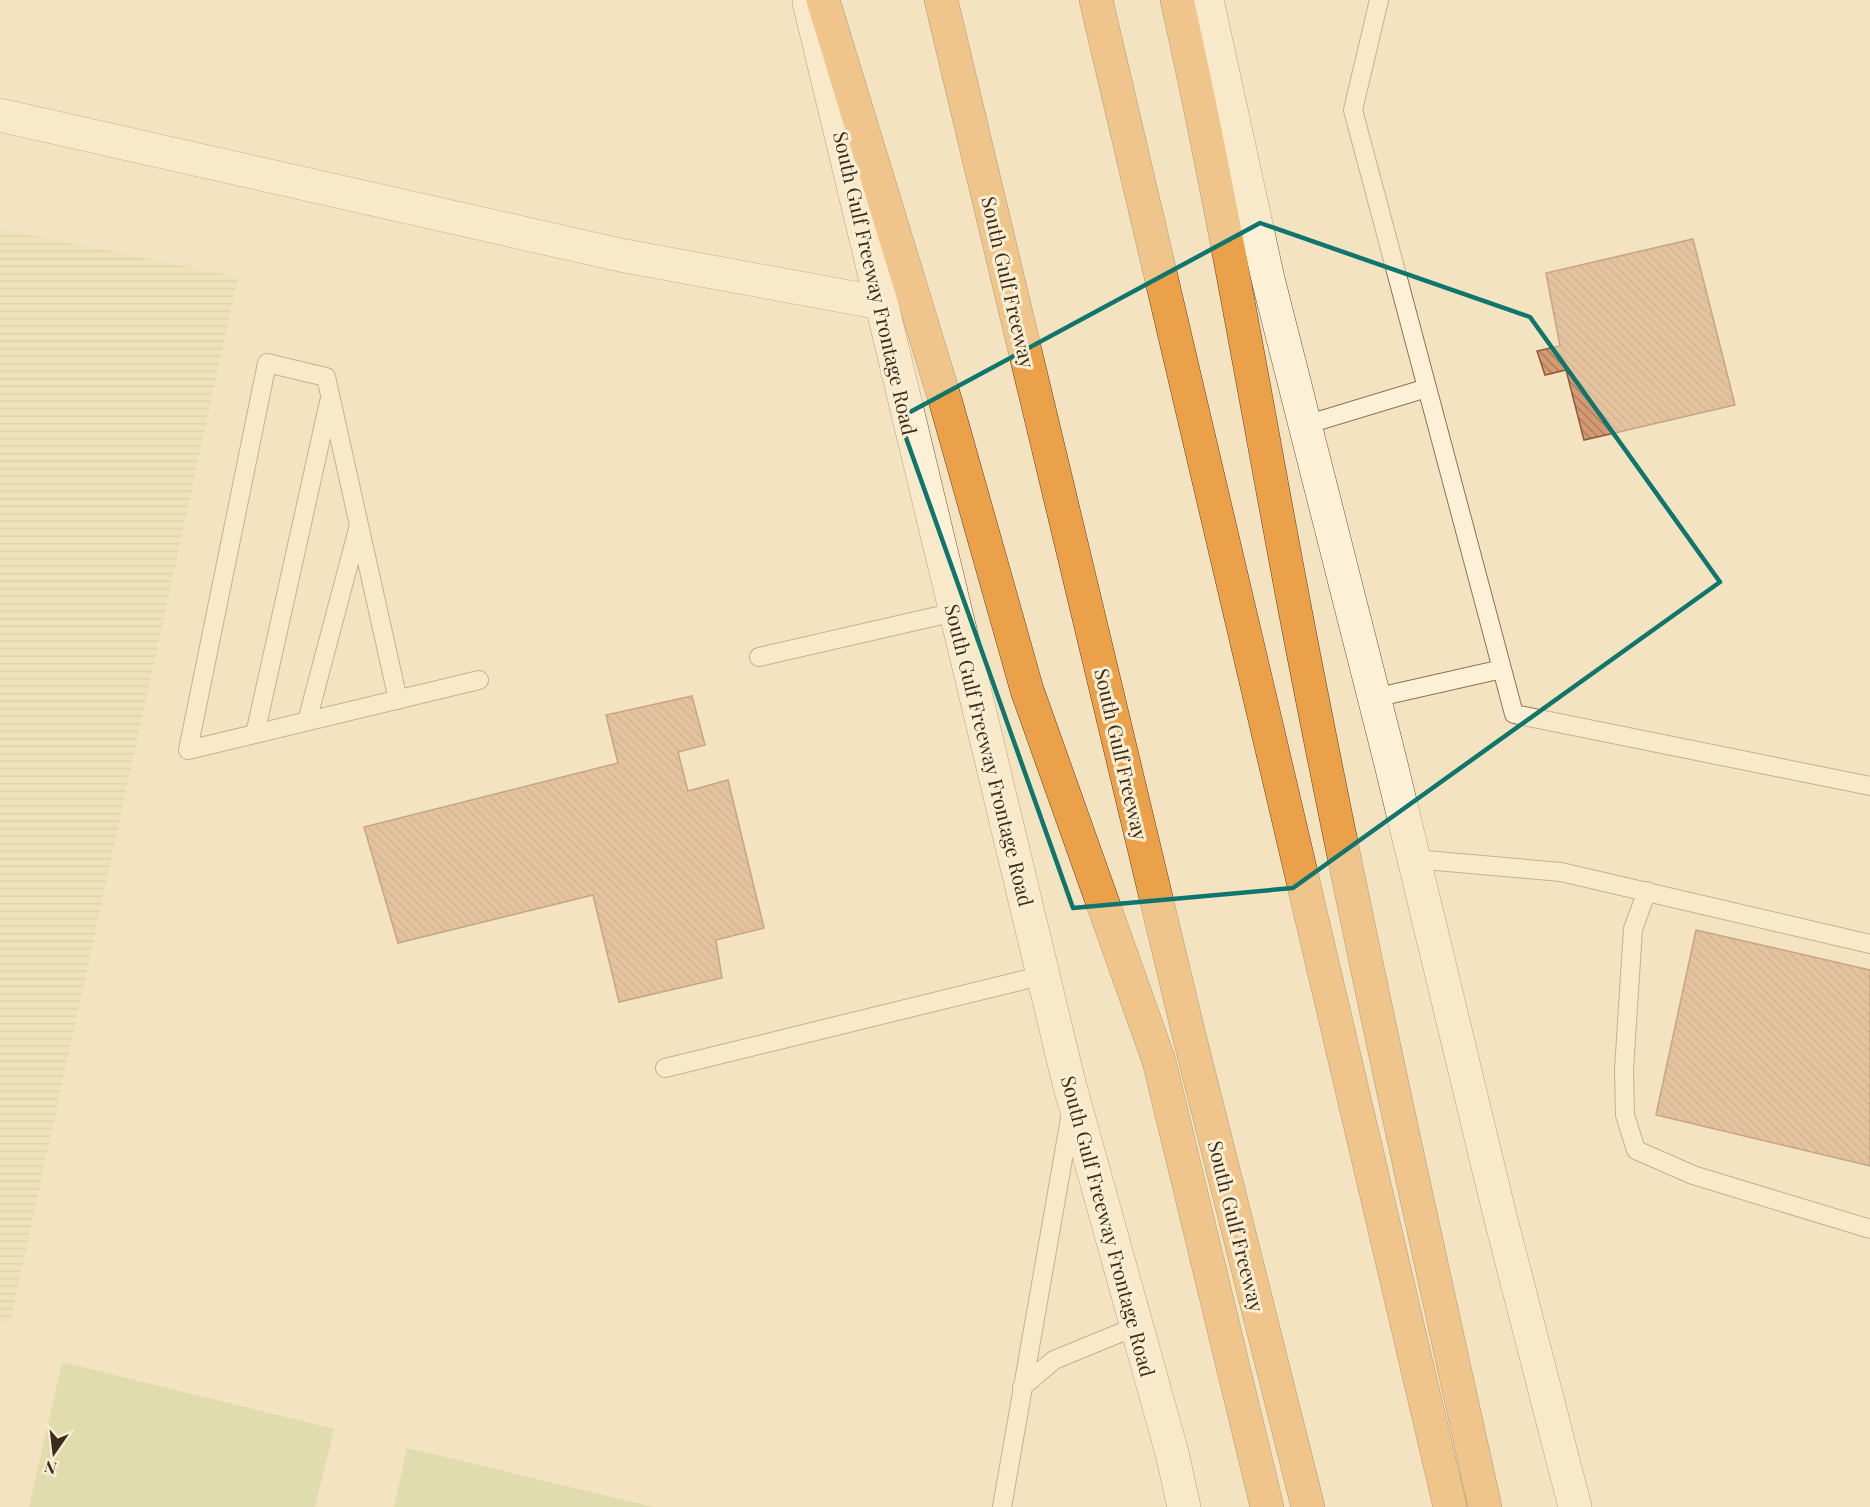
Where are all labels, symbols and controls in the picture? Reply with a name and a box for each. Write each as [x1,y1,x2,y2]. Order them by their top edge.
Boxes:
street label: South Gulf Freeway Frontage Road [828,129,924,438]
street label: South Gulf Freeway [976,193,1042,371]
street label: South Gulf Freeway Frontage Road [939,601,1041,909]
street label: South Gulf Freeway [1089,665,1155,843]
street label: South Gulf Freeway Frontage Road [1056,1072,1162,1380]
street label: South Gulf Freeway [1203,1138,1271,1314]
north arrow [24,1423,84,1483]
text: N [42,1456,58,1480]

